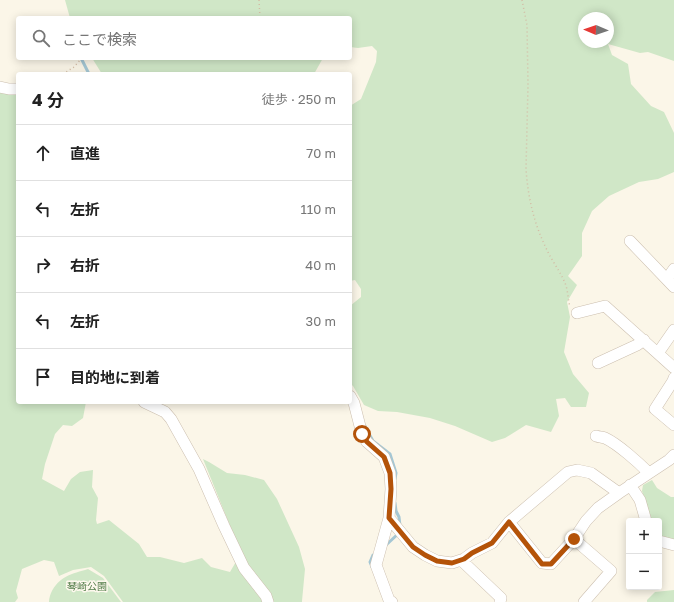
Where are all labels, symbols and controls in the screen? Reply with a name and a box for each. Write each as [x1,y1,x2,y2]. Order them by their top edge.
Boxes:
north arrow [578,12,614,48]
search box [16,16,352,60]
icon: search [30,27,52,49]
text: ここで検索 [62,30,137,48]
text: 4 分 [32,89,64,110]
text: 徒歩 · 250 m [262,91,336,107]
icon: ahead [32,142,54,164]
text: 直進 [70,144,100,162]
text: 70 m [306,145,336,161]
icon: left [32,198,54,220]
text: 左折 [70,200,100,218]
text: 110 m [301,201,336,217]
icon: right [32,254,54,276]
text: 右折 [70,256,100,274]
text: 40 m [305,257,336,273]
icon: left [32,310,54,332]
text: 左折 [70,312,100,330]
text: 30 m [306,313,336,329]
icon: arrive [32,366,54,388]
text: 目的地に到着 [70,368,160,386]
route start [353,425,371,443]
map controls [626,518,662,590]
button: + [626,518,662,554]
route end [565,530,583,548]
button: − [626,554,662,590]
park label: 琴崎公園 [67,580,107,592]

